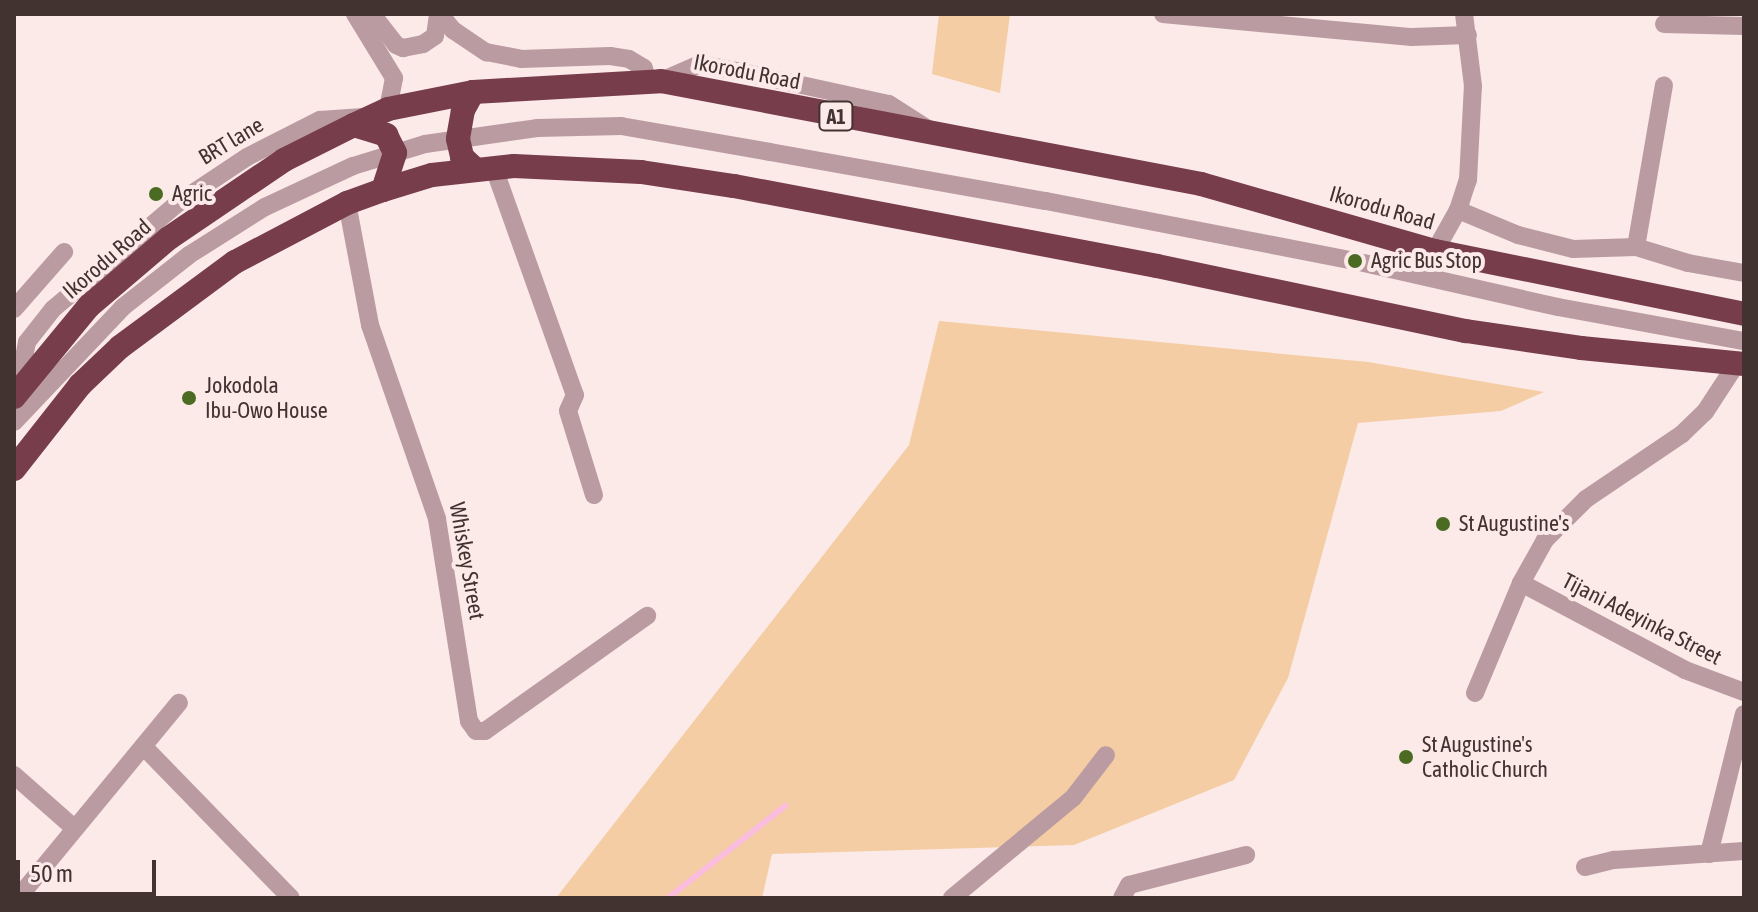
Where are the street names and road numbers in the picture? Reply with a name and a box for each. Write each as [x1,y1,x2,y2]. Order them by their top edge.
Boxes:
street label: Ikorodu Road [691,49,803,95]
road number: A1 [818,100,854,132]
street label: BRT lane [194,111,268,171]
street label: Ikorodu Road [1326,180,1438,236]
street label: Ikorodu Road [58,214,156,304]
street label: Whiskey Street [444,500,490,622]
street label: Tijani Adeyinka Street [1558,567,1726,671]

